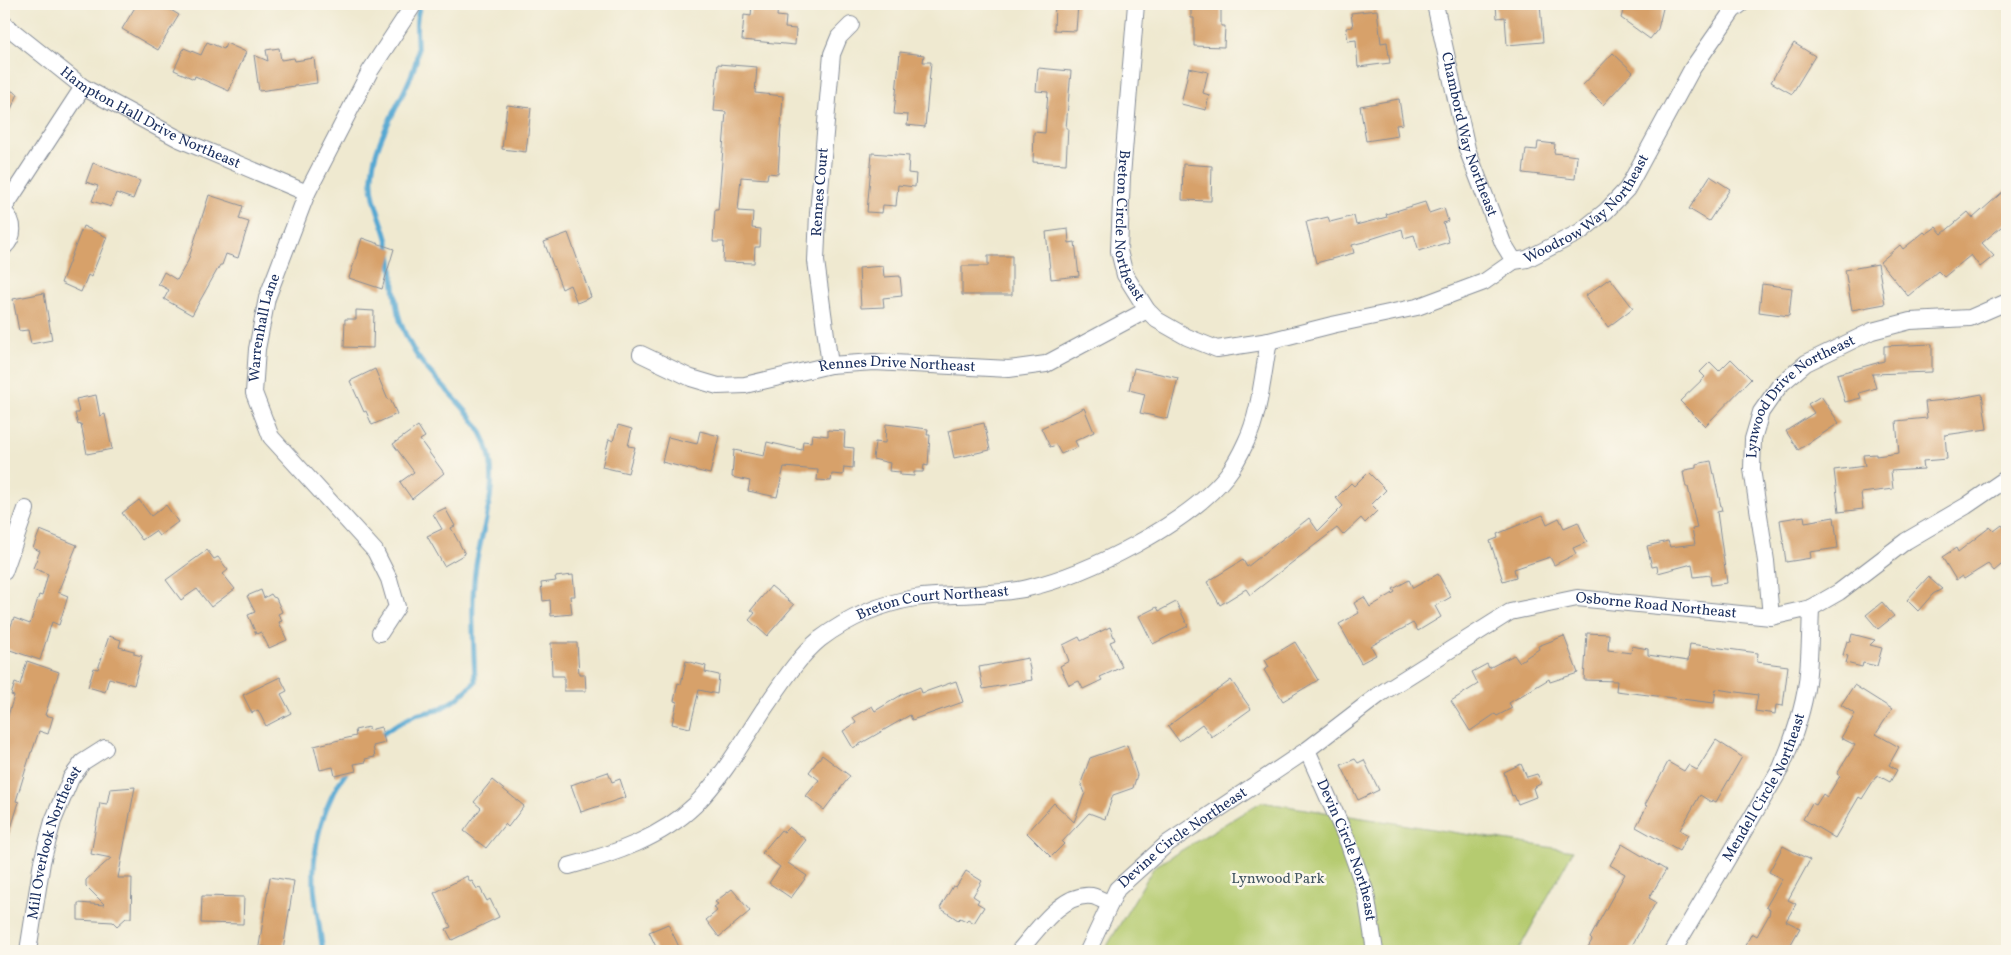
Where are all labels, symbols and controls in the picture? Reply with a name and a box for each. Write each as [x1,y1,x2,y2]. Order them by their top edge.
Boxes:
street label: Chambord Way Northeast [1435,50,1503,220]
street label: Hampton Hall Drive Northeast [55,62,244,174]
street label: Rennes Court [807,147,834,237]
street label: Breton Circle Northeast [1109,149,1150,305]
street label: Woodrow Way Northeast [1520,150,1654,269]
street label: Warrenhall Lane [244,271,286,383]
street label: Lynwood Drive Northeast [1742,330,1859,459]
street label: Rennes Drive Northeast [816,351,976,378]
street label: Breton Court Northeast [853,581,1010,626]
street label: Osborne Road Northeast [1575,587,1738,624]
street label: Mendell Circle Northeast [1718,711,1811,865]
street label: Mill Overlook Northeast [23,761,87,921]
street label: Devin Circle Northeast [1311,776,1381,922]
street label: Devine Circle Northeast [1114,782,1251,893]
park label: Lynwood Park [1231,869,1325,890]

